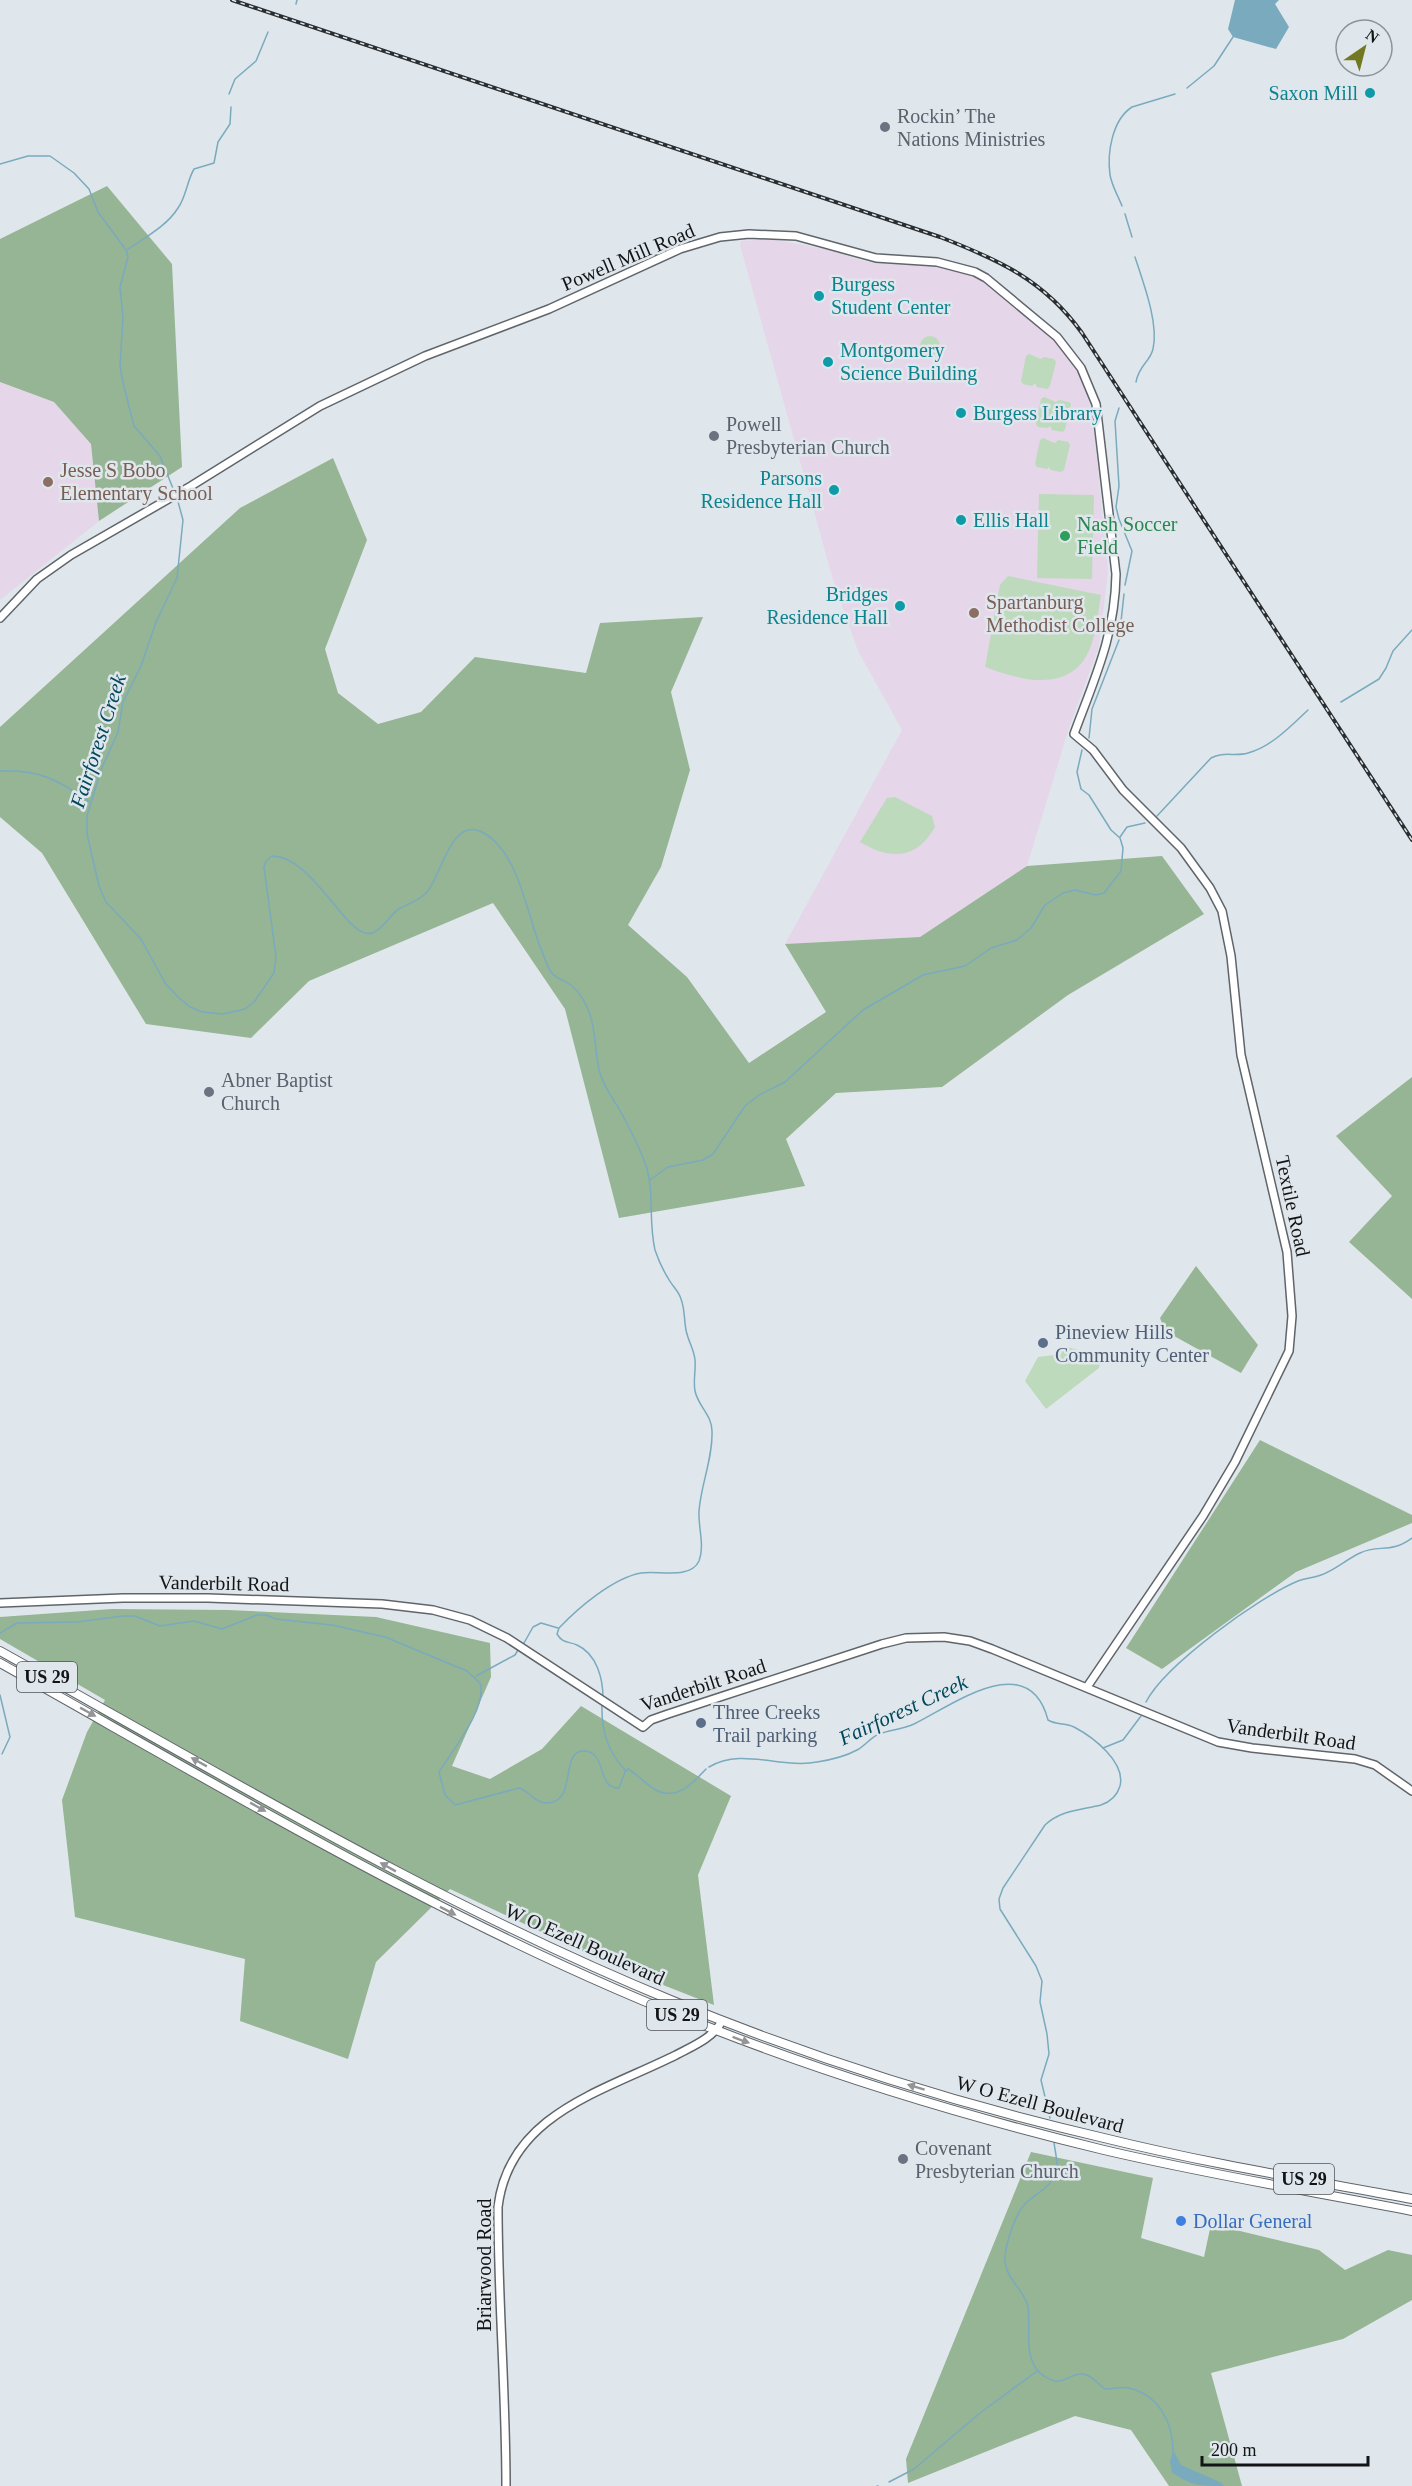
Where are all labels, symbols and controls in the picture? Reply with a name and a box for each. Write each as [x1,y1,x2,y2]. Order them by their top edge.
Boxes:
north arrow [1334,18,1394,78]
text: N [1363,26,1382,47]
place label: Saxon Mill [1269,82,1358,104]
marker: Saxon Mill [1363,86,1377,100]
place label: Rockin’ The Nations Ministries [897,105,1046,150]
marker: Rockin’ The Nations Ministries [878,120,892,134]
street label: Powell Mill Road [558,219,698,295]
place label: Burgess Student Center [831,273,951,318]
marker: Burgess Student Center [812,289,826,303]
place label: Montgomery Science Building [840,339,977,385]
marker: Montgomery Science Building [821,355,835,369]
place label: Burgess Library [973,402,1102,425]
marker: Burgess Library [954,406,968,420]
place label: Powell Presbyterian Church [726,413,890,459]
marker: Powell Presbyterian Church [707,429,721,443]
place label: Jesse S Bobo Elementary School [60,459,213,505]
place label: Parsons Residence Hall [700,467,822,512]
marker: Jesse S Bobo Elementary School [41,475,55,489]
marker: Parsons Residence Hall [827,483,841,497]
place label: Ellis Hall [973,509,1050,531]
marker: Ellis Hall [954,513,968,527]
place label: Nash Soccer Field [1077,513,1178,558]
marker: Nash Soccer Field [1058,529,1072,543]
place label: Bridges Residence Hall [766,583,888,628]
place label: Spartanburg Methodist College [986,591,1134,637]
marker: Bridges Residence Hall [893,599,907,613]
marker: Spartanburg Methodist College [967,606,981,620]
water label: Fairforest Creek [65,671,131,812]
place label: Abner Baptist Church [221,1069,333,1114]
marker: Abner Baptist Church [202,1085,216,1099]
street label: Textile Road [1272,1154,1314,1258]
place label: Pineview Hills Community Center [1055,1321,1209,1367]
marker: Pineview Hills Community Center [1036,1336,1050,1350]
street label: Vanderbilt Road [159,1571,289,1595]
street label: Vanderbilt Road [638,1654,768,1716]
road number: US 29 [17,1662,77,1692]
water label: Fairforest Creek [834,1669,972,1751]
place label: Three Creeks Trail parking [713,1701,820,1747]
one-way arrow [80,1707,97,1717]
street label: Vanderbilt Road [1225,1714,1357,1754]
marker: Three Creeks Trail parking [694,1716,708,1730]
one-way arrow [191,1757,208,1767]
one-way arrow [250,1802,266,1813]
one-way arrow [379,1862,396,1872]
street label: W O Ezell Boulevard [502,1899,668,1989]
one-way arrow [439,1906,456,1915]
road number: US 29 [647,2000,707,2030]
one-way arrow [733,2035,751,2045]
street label: W O Ezell Boulevard [954,2071,1126,2137]
one-way arrow [907,2082,925,2091]
place label: Covenant Presbyterian Church [915,2137,1079,2183]
marker: Covenant Presbyterian Church [896,2152,910,2166]
road number: US 29 [1274,2164,1334,2194]
street label: Briarwood Road [473,2199,495,2331]
place label: Dollar General [1193,2210,1313,2232]
marker: Dollar General [1174,2214,1188,2228]
scale bar [1202,2429,1368,2467]
text: 200 m [1211,2440,1257,2460]

